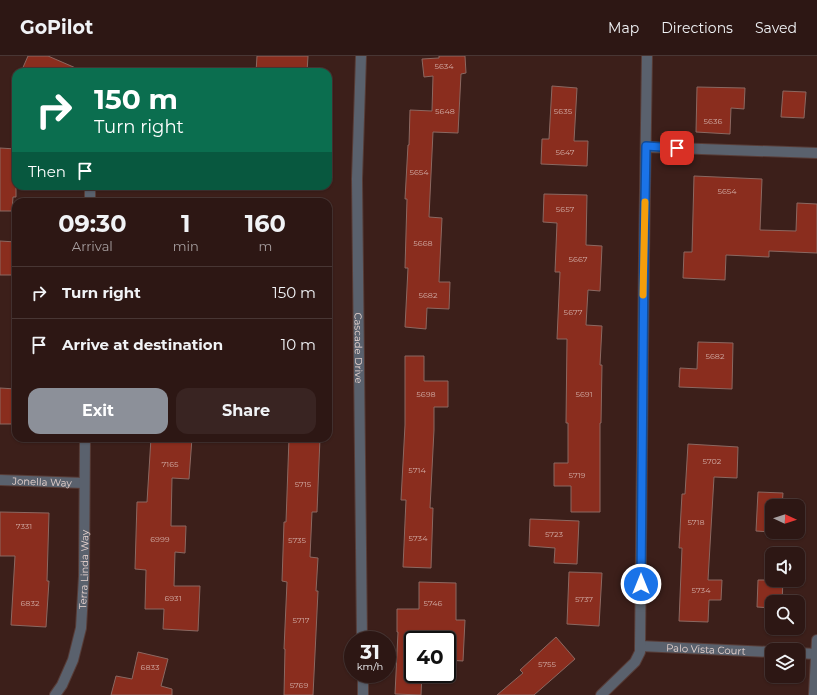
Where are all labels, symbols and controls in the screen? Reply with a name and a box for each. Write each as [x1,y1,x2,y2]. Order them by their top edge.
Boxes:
text: GoPilot [20,16,93,39]
text: Map [608,19,639,37]
text: Directions [661,19,733,37]
text: Saved [755,19,797,37]
house number: 5634 [434,61,454,71]
text: 150 m [94,82,178,116]
icon: right [28,84,80,136]
house number: 5648 [435,106,455,116]
house number: 5635 [554,106,573,116]
text: Turn right [94,116,184,138]
house number: 5636 [704,116,723,126]
pin [660,131,694,165]
icon: arrive [666,137,688,159]
house number: 5647 [555,147,575,157]
icon: arrive [74,160,96,182]
text: Then [28,162,66,181]
house number: 5654 [409,167,429,177]
house number: 5654 [717,186,737,196]
house number: 5657 [556,204,575,214]
text: 09:30 [58,209,127,238]
text: 1 [181,209,190,238]
text: 160 [245,209,286,238]
text: Arrival [72,238,113,254]
text: min [173,238,199,254]
text: m [258,238,272,254]
house number: 5668 [413,238,433,248]
house number: 5667 [569,254,588,264]
icon: right [28,282,50,304]
text: Turn right [62,283,141,302]
text: 150 m [272,283,316,302]
house number: 5682 [418,290,438,300]
house number: 5677 [564,307,583,317]
street label: Cascade Drive [351,312,365,384]
icon: arrive [28,334,50,356]
text: Arrive at destination [62,335,223,354]
text: 10 m [281,335,316,354]
house number: 5682 [705,351,725,361]
button: Exit [28,388,168,434]
button: Share [176,388,316,434]
house number: 5698 [416,389,436,399]
house number: 5691 [575,389,593,399]
house number: 5702 [703,456,722,466]
house number: 7165 [161,459,179,469]
house number: 5714 [408,465,426,475]
house number: 5719 [569,470,586,480]
street label: Jonella Way [11,474,73,490]
house number: 5715 [295,479,312,489]
north arrow [765,499,805,539]
map controls [765,499,805,683]
house number: 5718 [687,517,705,527]
house number: 7331 [16,521,32,531]
street label: Terra Linda Way [76,529,91,610]
house number: 5723 [545,529,564,539]
house number: 5734 [409,533,428,543]
house number: 6999 [150,534,170,544]
house number: 5735 [288,535,306,545]
button: sound [765,547,805,587]
position arrow [620,563,662,605]
house number: 5734 [692,585,711,595]
house number: 6931 [164,593,182,603]
house number: 5737 [575,594,593,604]
button: search [765,595,805,635]
house number: 6832 [21,598,40,608]
house number: 5746 [424,598,443,608]
house number: 5717 [293,615,310,625]
speed limit sign: 40 [404,631,456,683]
text: 31 [360,640,380,664]
street label: Palo Vista Court [666,641,746,658]
button: layers [765,643,805,683]
house number: 5755 [538,659,556,669]
text: km/h [357,660,383,673]
house number: 6833 [141,662,160,672]
house number: 5769 [290,680,308,690]

